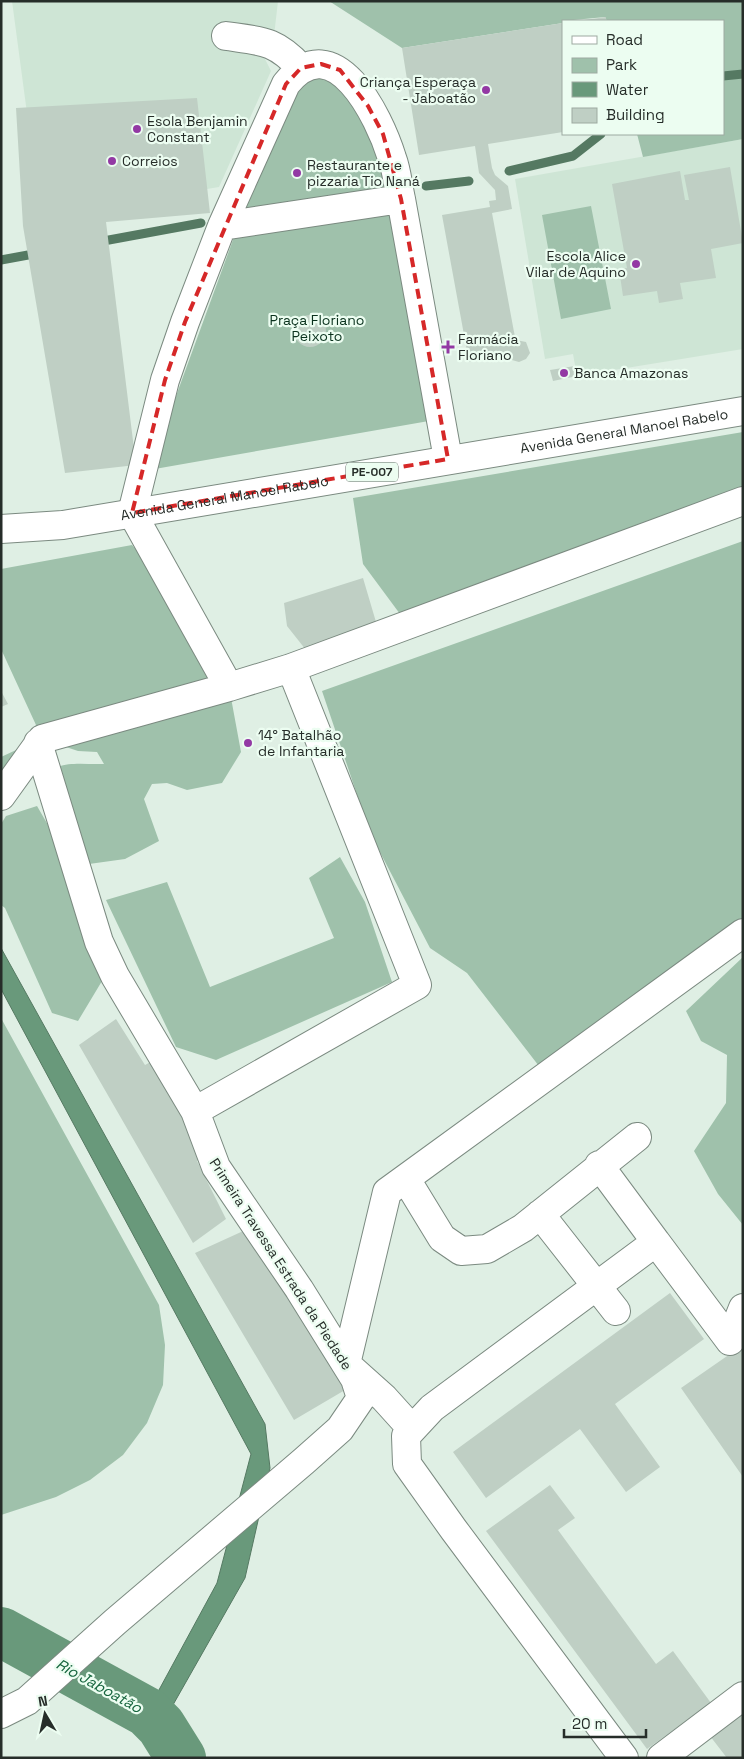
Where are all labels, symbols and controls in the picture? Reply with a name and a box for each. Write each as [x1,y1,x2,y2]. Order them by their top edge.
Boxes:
legend [562,20,724,135]
text: Road [606,30,643,49]
text: Park [606,55,637,74]
place label: Criança Esperaça - Jaboatão [360,73,476,107]
text: Water [606,80,649,99]
marker: Criança Esperaça - Jaboatão [480,84,492,96]
text: Building [606,105,665,124]
place label: Esola Benjamin Constant [147,112,248,146]
marker: Esola Benjamin Constant [131,123,143,135]
place label: Correios [122,152,178,170]
marker: Correios [106,155,118,167]
place label: Restaurante e pizzaria Tio Naná [307,156,420,190]
marker: Restaurante e pizzaria Tio Naná [291,167,303,179]
place label: Escola Alice Vilar de Aquino [526,247,626,281]
marker: Escola Alice Vilar de Aquino [630,258,642,270]
park label: Praça Floriano Peixoto [270,311,364,345]
place label: Farmácia Floriano [458,330,519,364]
marker: Farmácia Floriano [442,341,454,353]
place label: Banca Amazonas [574,364,688,382]
marker: Banca Amazonas [558,367,570,379]
street label: Avenida General Manoel Rabelo [519,405,729,457]
road number: PE-007 [346,462,398,482]
street label: Avenida General Manoel Rabelo [119,472,330,524]
place label: 14° Batalhão de Infantaria [258,726,344,760]
marker: 14° Batalhão de Infantaria [242,737,254,749]
street label: Primeira Travessa Estrada da Piedade [206,1155,356,1373]
water label: Rio Jaboatão [53,1654,146,1717]
north arrow [20,1689,70,1739]
text: N [37,1692,49,1711]
scale bar [564,1706,646,1738]
text: 20 m [572,1714,607,1733]

